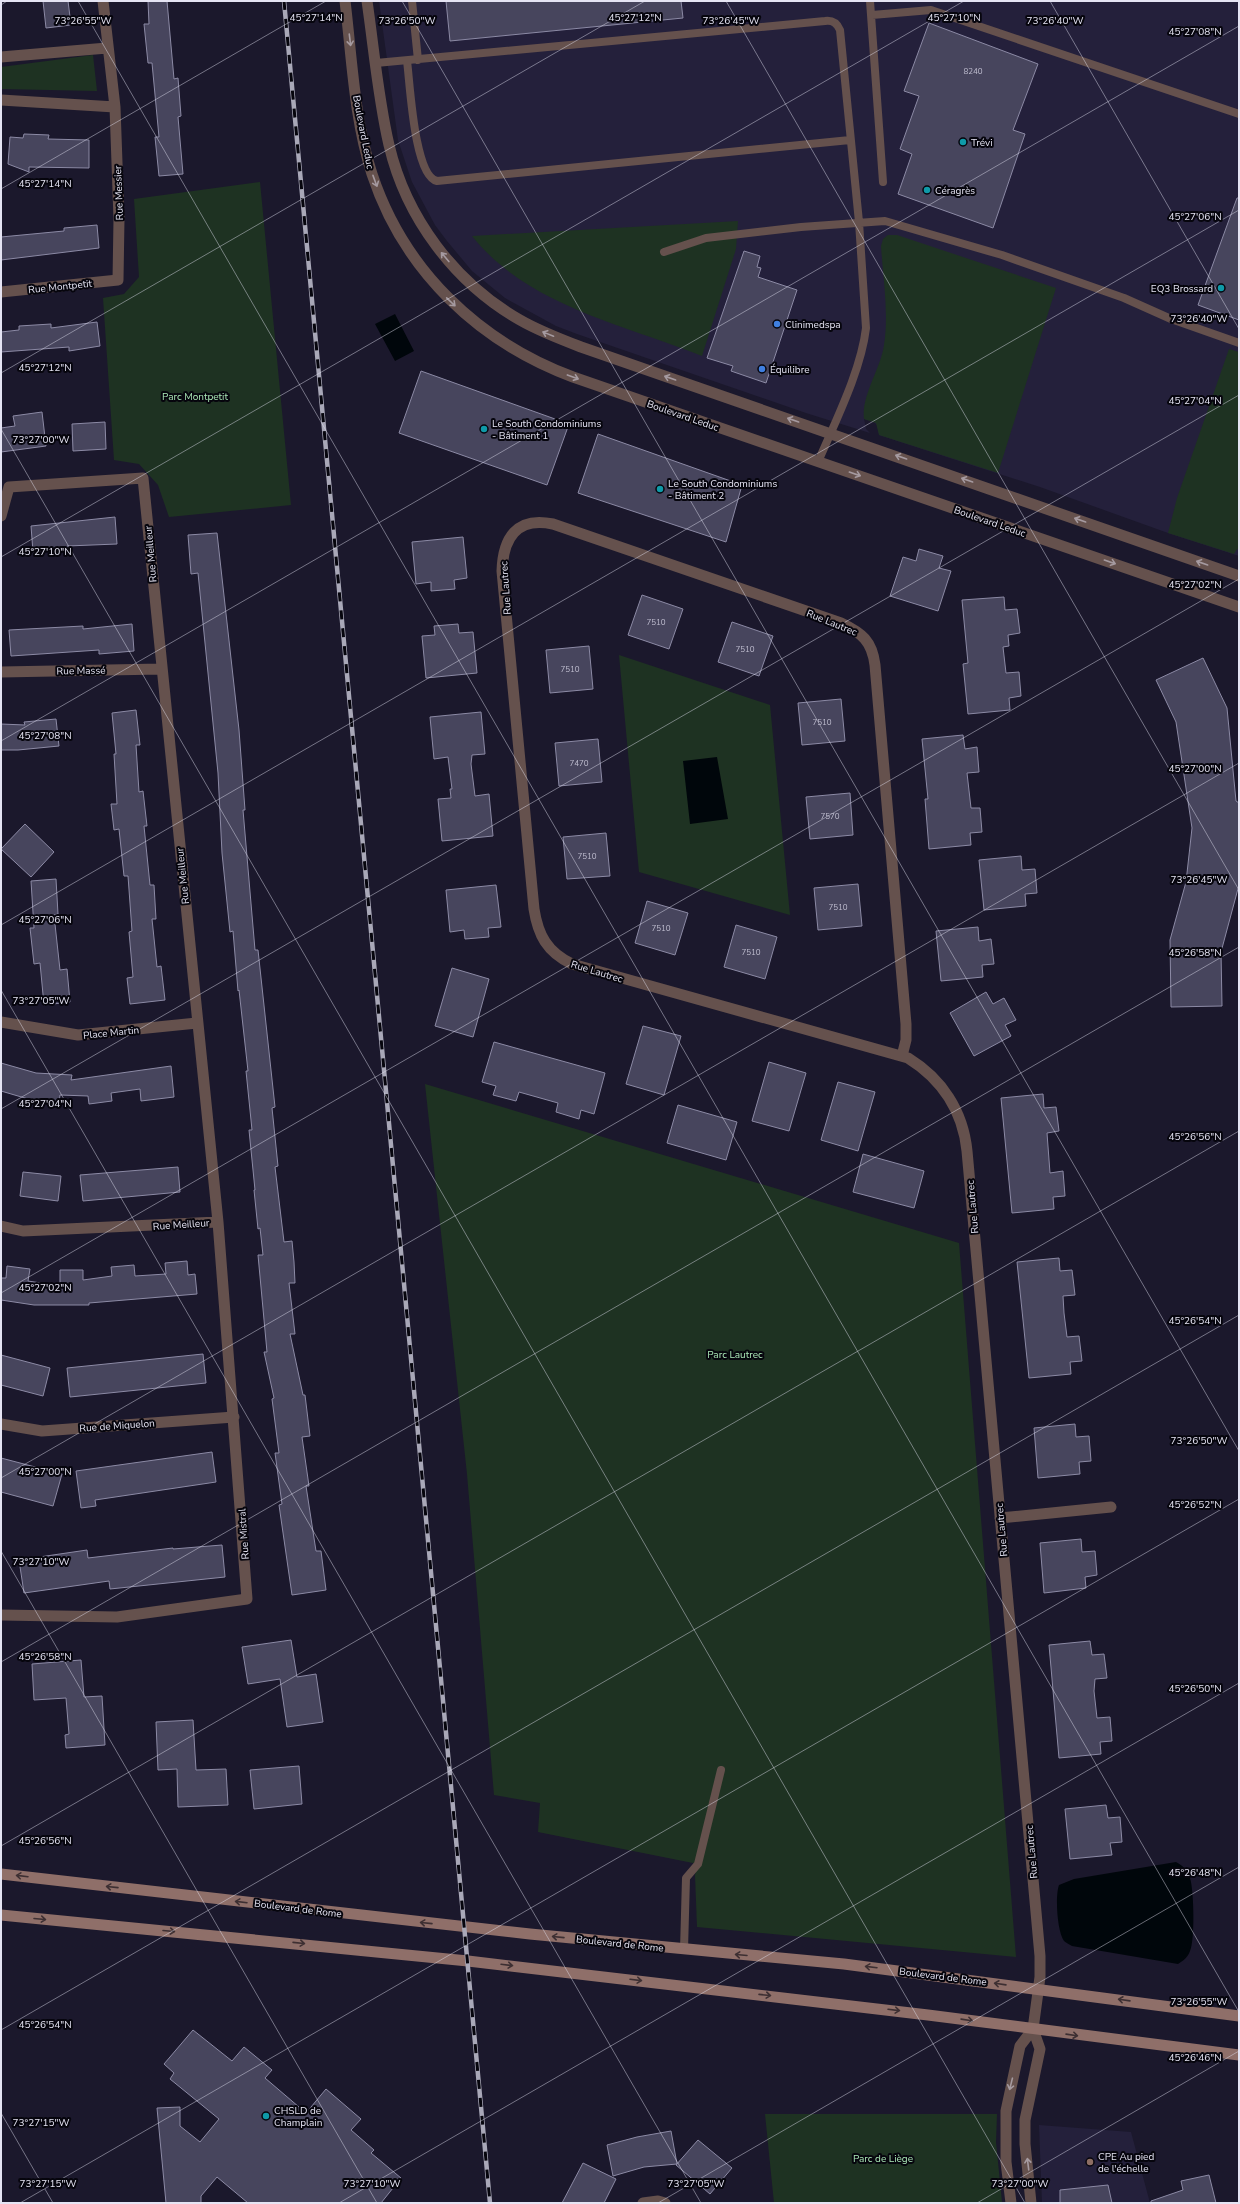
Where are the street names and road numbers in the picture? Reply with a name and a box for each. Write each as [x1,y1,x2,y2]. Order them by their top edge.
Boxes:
street label: Boulevard Leduc [349,94,377,171]
street label: Rue Messier [111,165,127,221]
street label: Rue Montpetit [28,277,93,297]
street label: Boulevard Leduc [645,397,721,435]
street label: Boulevard Leduc [952,503,1028,541]
street label: Rue Meilleur [142,525,160,583]
street label: Rue Lautrec [497,560,515,615]
street label: Rue Lautrec [804,606,859,640]
street label: Rue Massé [56,664,106,678]
street label: Rue Meilleur [173,847,193,905]
street label: Rue Lautrec [569,957,625,987]
street label: Place Martin [82,1023,140,1043]
street label: Rue Lautrec [964,1179,982,1234]
street label: Rue Meilleur [152,1216,210,1234]
street label: Rue de Miquelon [79,1416,155,1436]
street label: Rue Lautrec [993,1502,1011,1557]
street label: Rue Mistral [235,1508,253,1560]
street label: Rue Lautrec [1023,1824,1041,1879]
street label: Boulevard de Rome [253,1897,342,1921]
street label: Boulevard de Rome [575,1932,664,1956]
street label: Boulevard de Rome [898,1965,987,1989]

